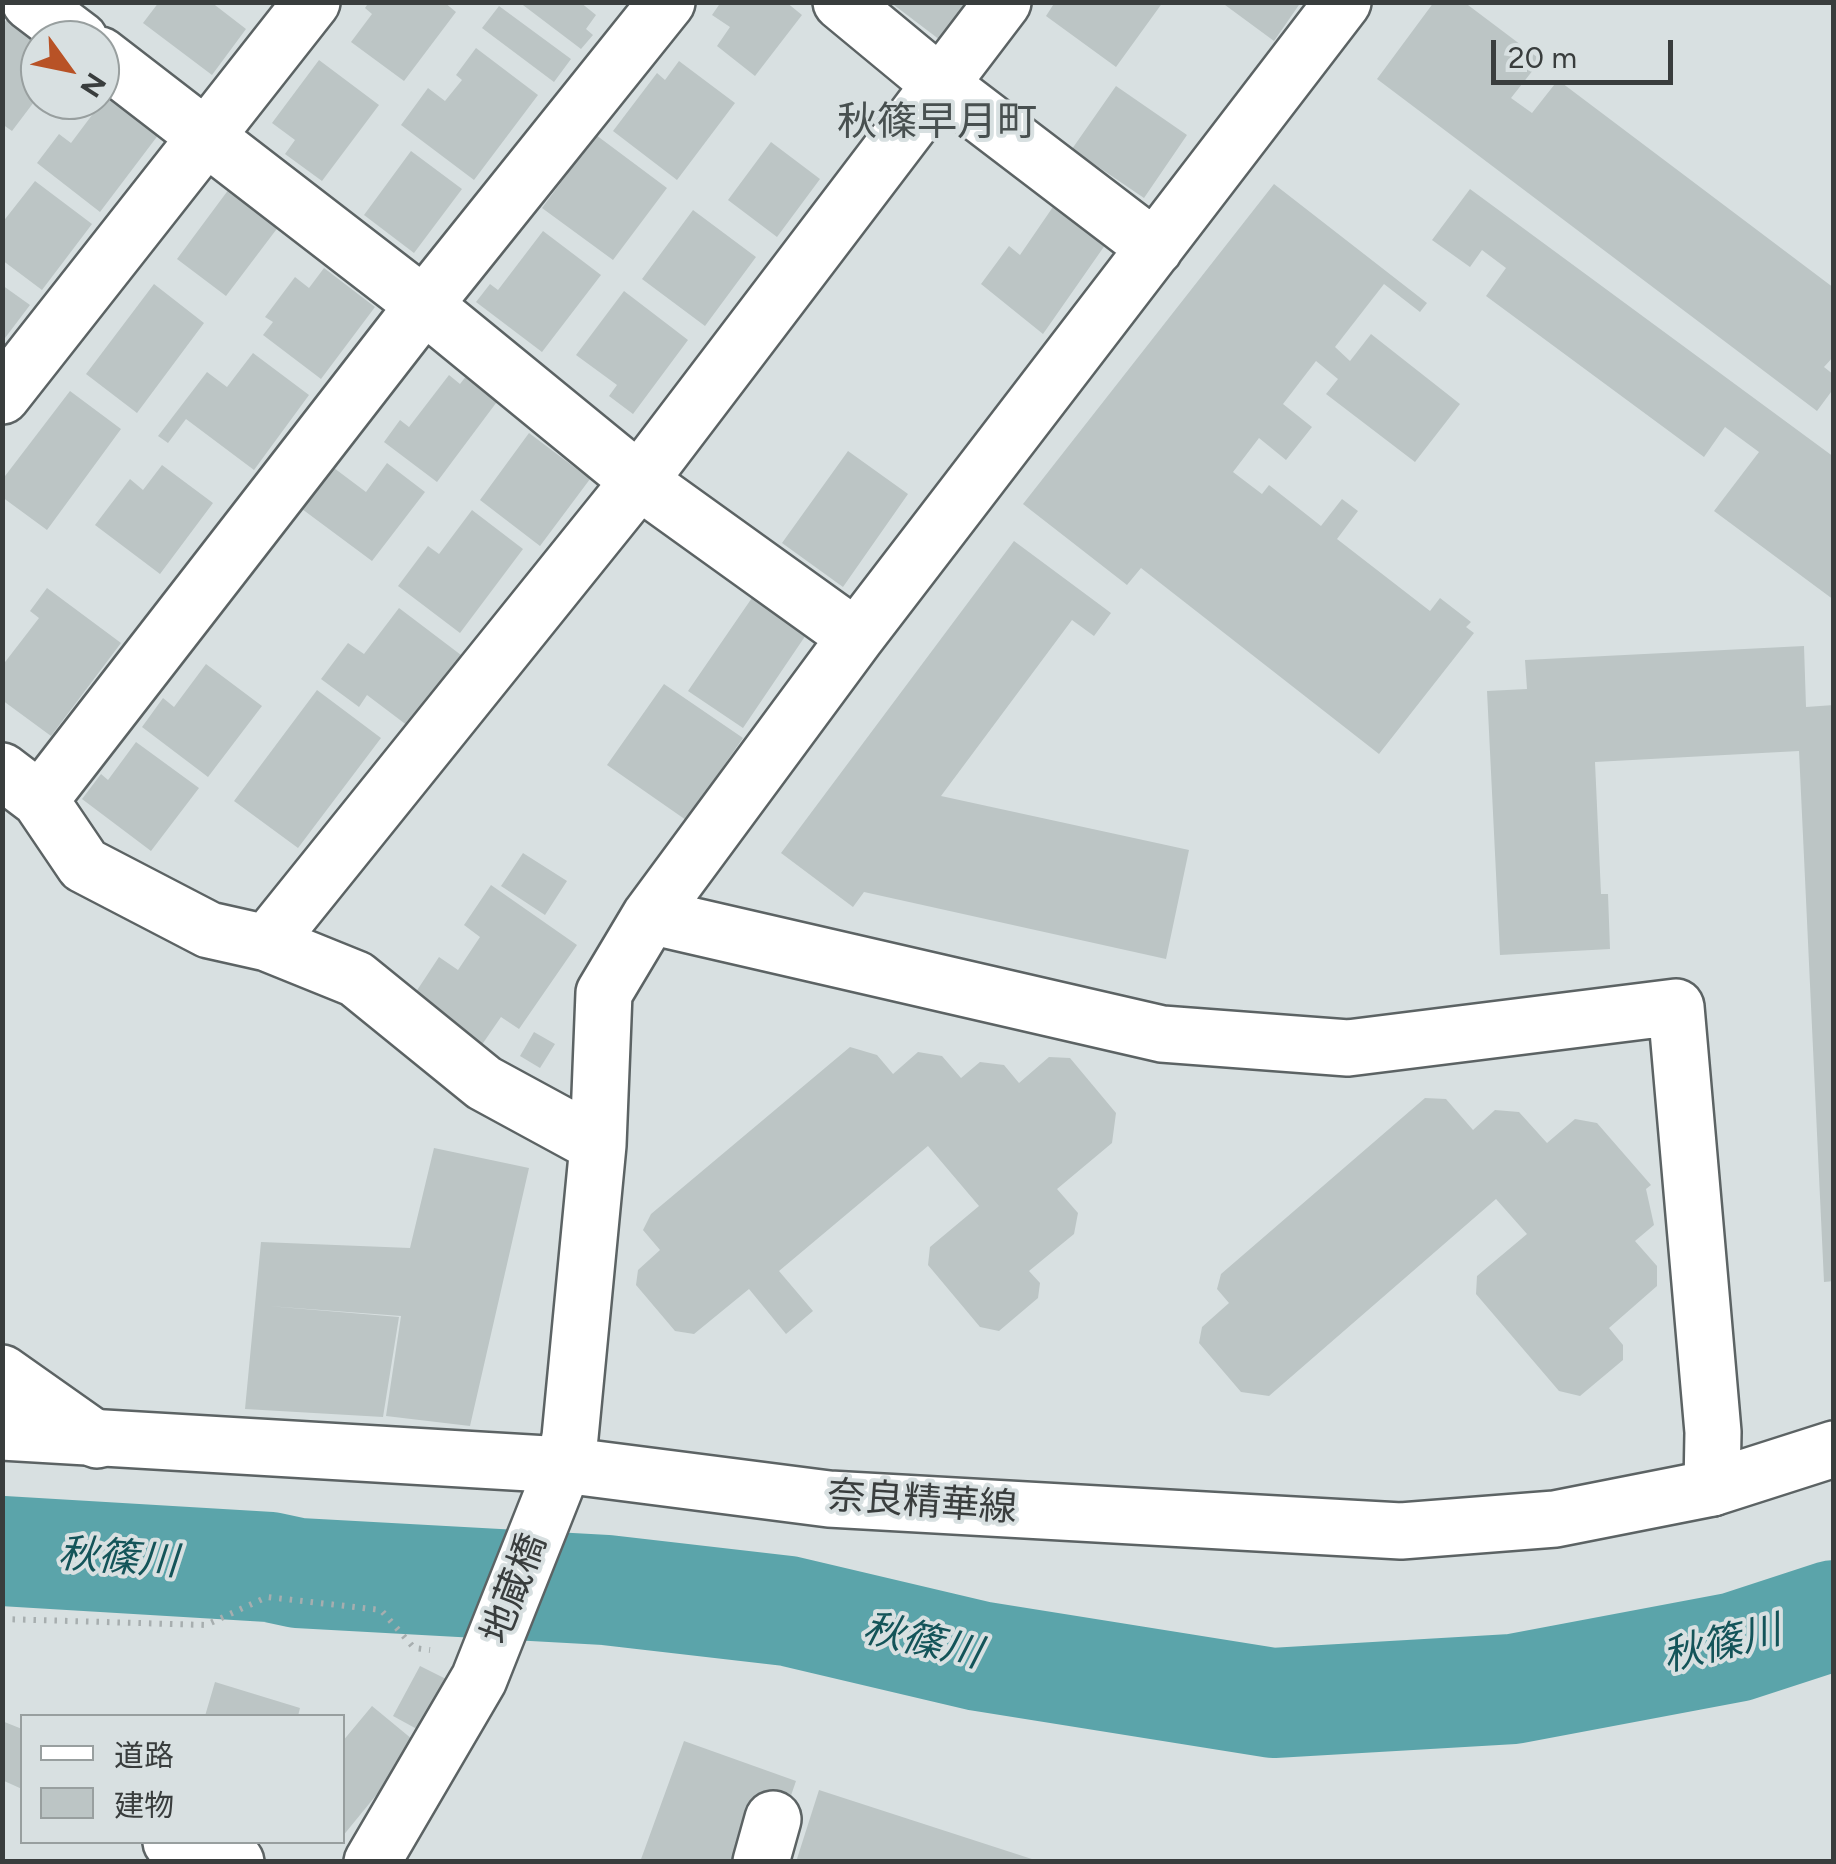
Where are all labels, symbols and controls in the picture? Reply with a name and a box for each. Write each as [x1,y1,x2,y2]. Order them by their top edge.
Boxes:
north arrow [20,20,120,120]
scale bar [1496,20,1678,82]
text: 20 m [1508,39,1577,76]
text: N [73,67,114,104]
district label: 秋篠早月町 [837,99,1037,147]
street label: 奈良精華線 [826,1474,1018,1532]
street label: 地蔵橋 [473,1528,557,1650]
water label: 秋篠川 [56,1531,180,1587]
water label: 秋篠川 [858,1605,986,1679]
water label: 秋篠川 [1658,1607,1786,1683]
legend [20,1714,345,1844]
text: 道路 [114,1737,174,1774]
text: 建物 [114,1787,174,1824]

